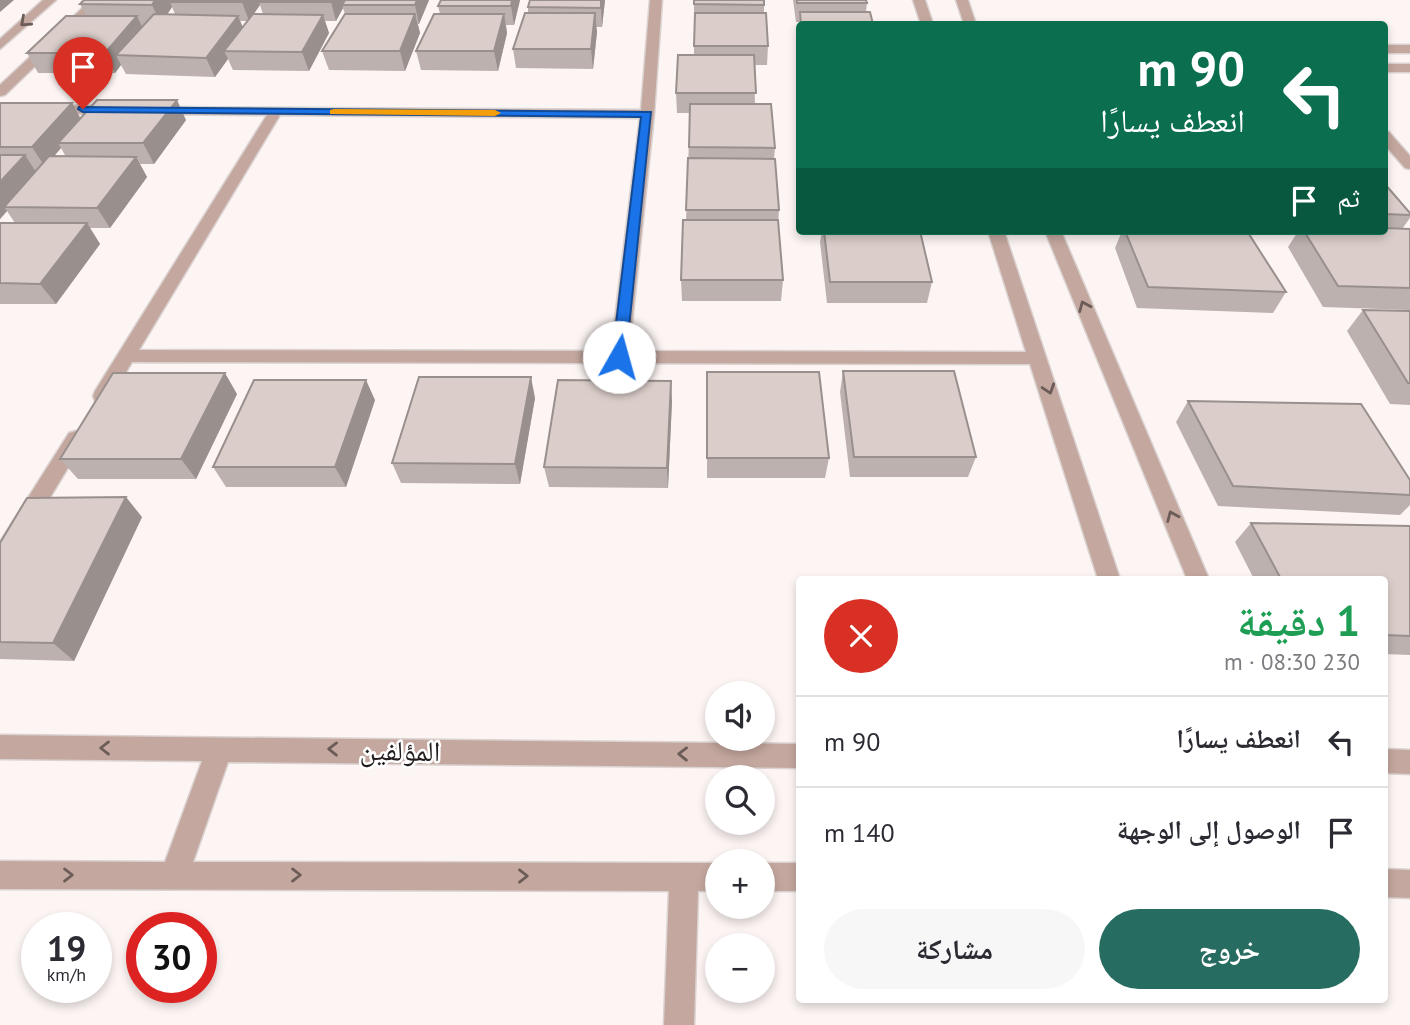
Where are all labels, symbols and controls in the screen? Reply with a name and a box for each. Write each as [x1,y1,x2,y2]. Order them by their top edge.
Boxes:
one-way arrow [20,14,33,27]
text: 90 m [1138,36,1245,100]
pin [53,37,113,109]
icon: arrive [64,48,102,86]
icon: left [1269,49,1360,140]
text: انعطف يسارًا [1100,99,1245,141]
text: ثم [1337,181,1360,214]
icon: arrive [1285,182,1323,220]
one-way arrow [1079,301,1093,313]
position arrow [582,320,656,394]
one-way arrow [1040,382,1055,394]
one-way arrow [1166,511,1180,523]
text: 1 دقيقة [1237,593,1360,648]
button: close [824,599,898,673]
text: 230 m · 08:30 [1224,647,1360,676]
map controls [705,681,775,1003]
button: sound [705,681,775,751]
text: انعطف يسارًا [1177,722,1301,755]
icon: left [1322,723,1360,761]
text: 90 m [824,725,880,758]
street label: المؤلفين [359,731,441,769]
one-way arrow [99,740,110,756]
one-way arrow [327,742,338,757]
one-way arrow [677,746,687,762]
button: search [705,765,775,835]
text: الوصول إلى الوجهة [1117,813,1301,846]
icon: arrive [1322,814,1360,852]
text: 140 m [824,816,895,849]
button: + [705,849,775,919]
one-way arrow [63,867,74,883]
one-way arrow [291,867,301,883]
one-way arrow [518,868,529,884]
button: مشاركة [824,909,1085,989]
button: خروج [1099,909,1360,989]
speed limit sign: 30 [126,912,217,1003]
text: 19 [47,925,86,971]
button: − [705,933,775,1003]
text: km/h [47,963,86,986]

